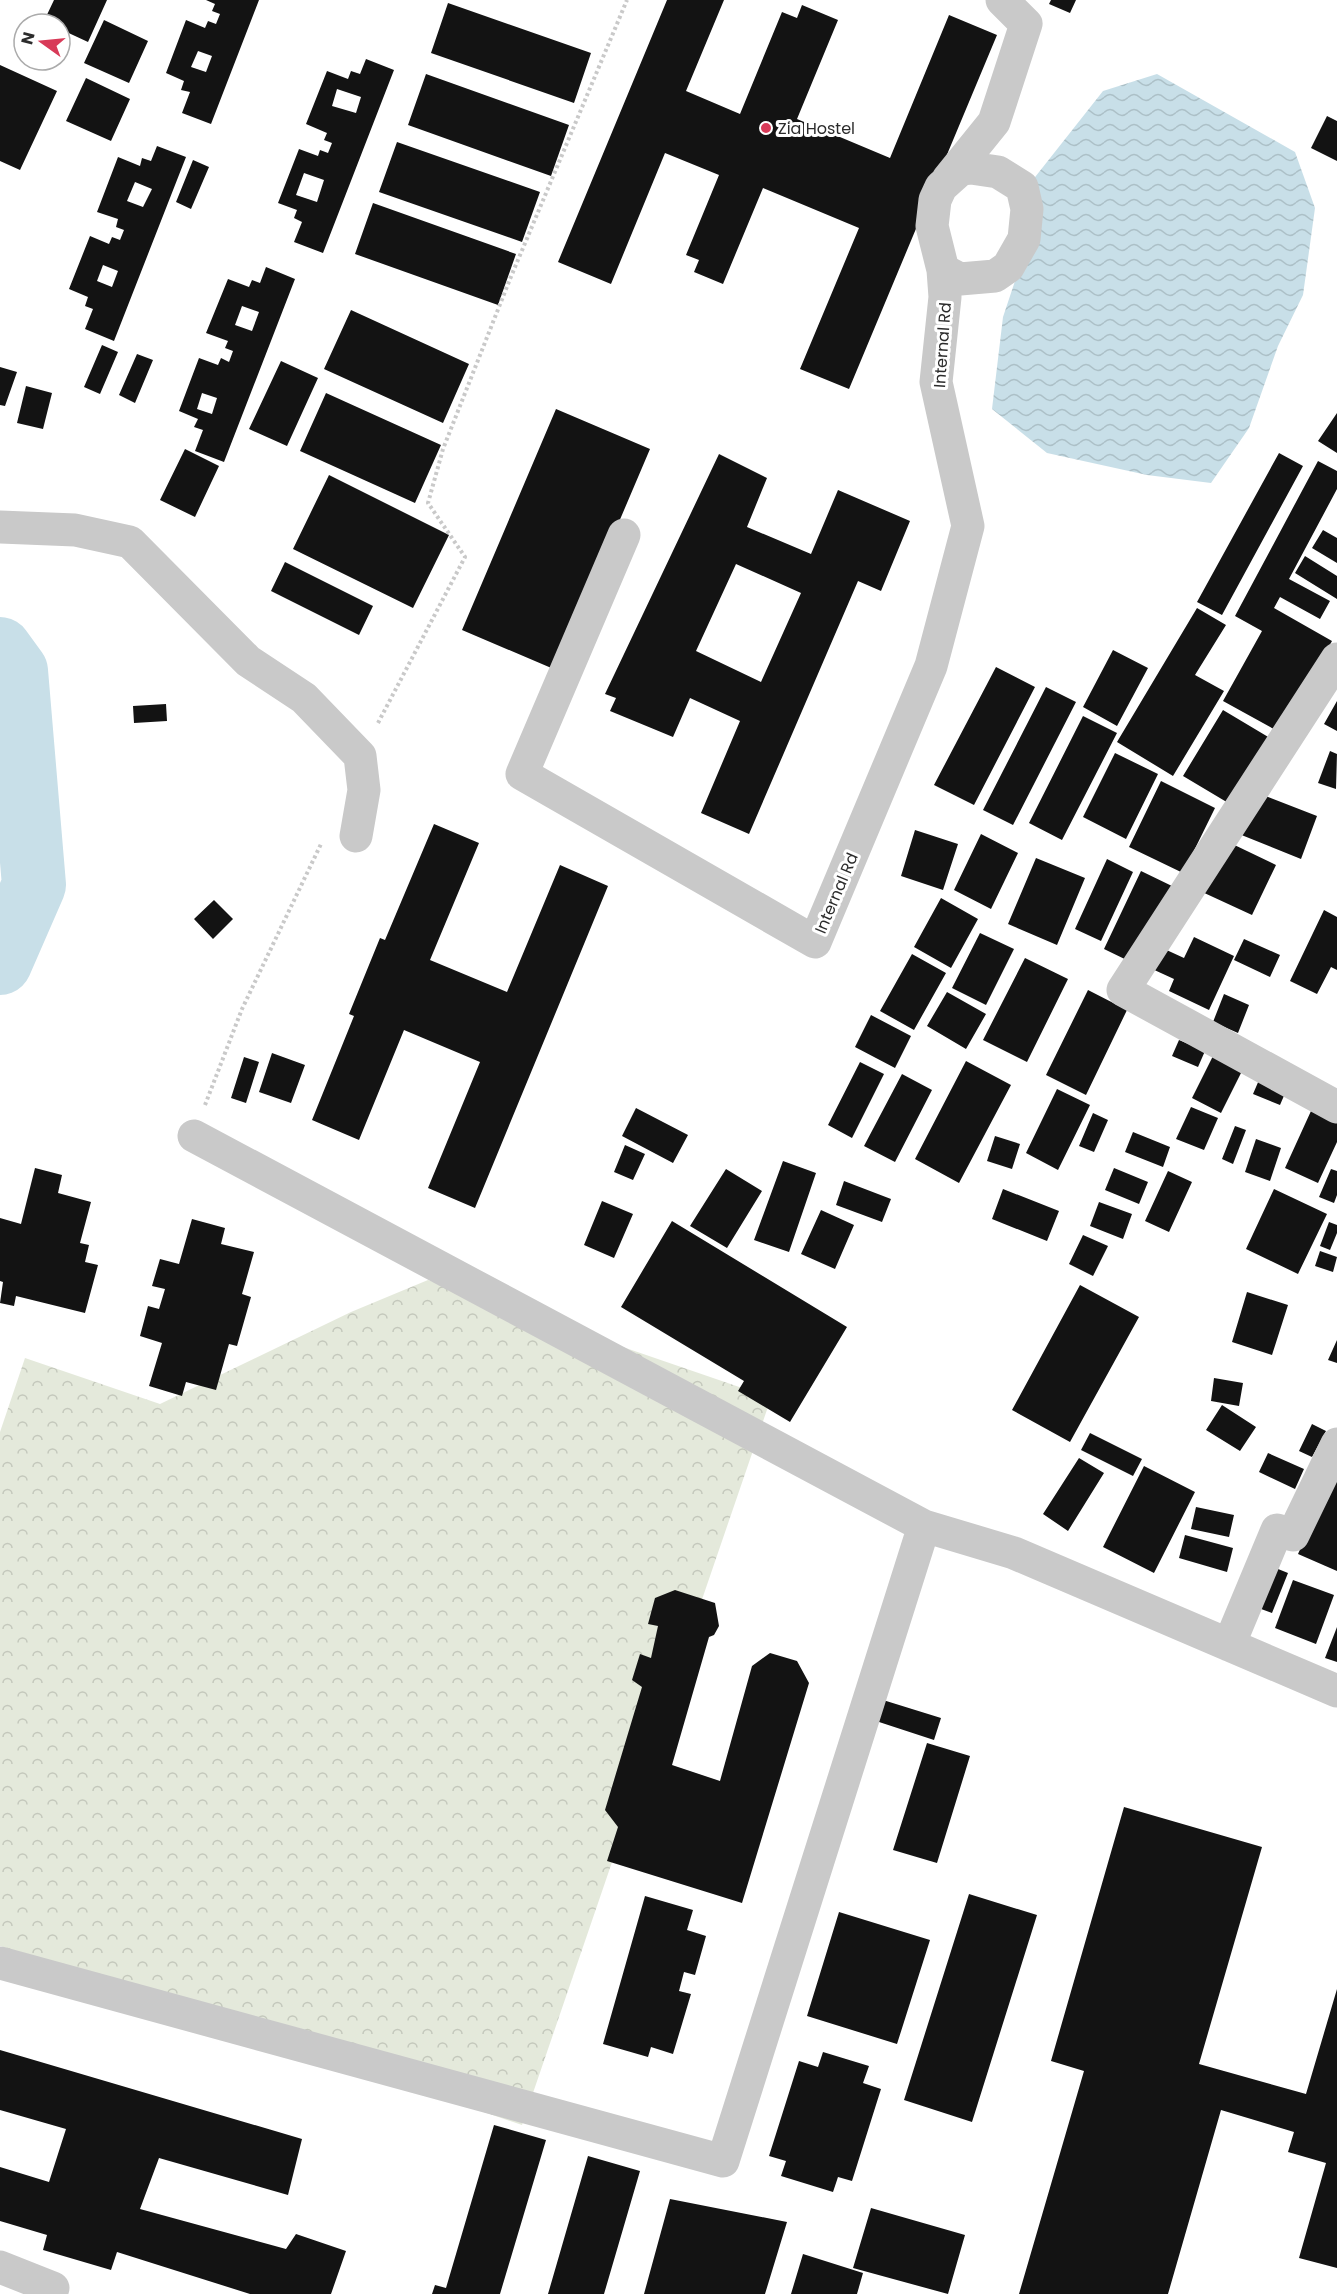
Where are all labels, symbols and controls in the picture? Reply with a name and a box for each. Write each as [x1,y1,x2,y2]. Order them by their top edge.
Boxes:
north arrow [12,12,72,72]
text: N [15,29,41,47]
place label: Zia Hostel [778,117,855,140]
marker: Zia Hostel [759,121,773,135]
street label: Internal Rd [928,301,957,389]
street label: Internal Rd [809,849,864,937]

